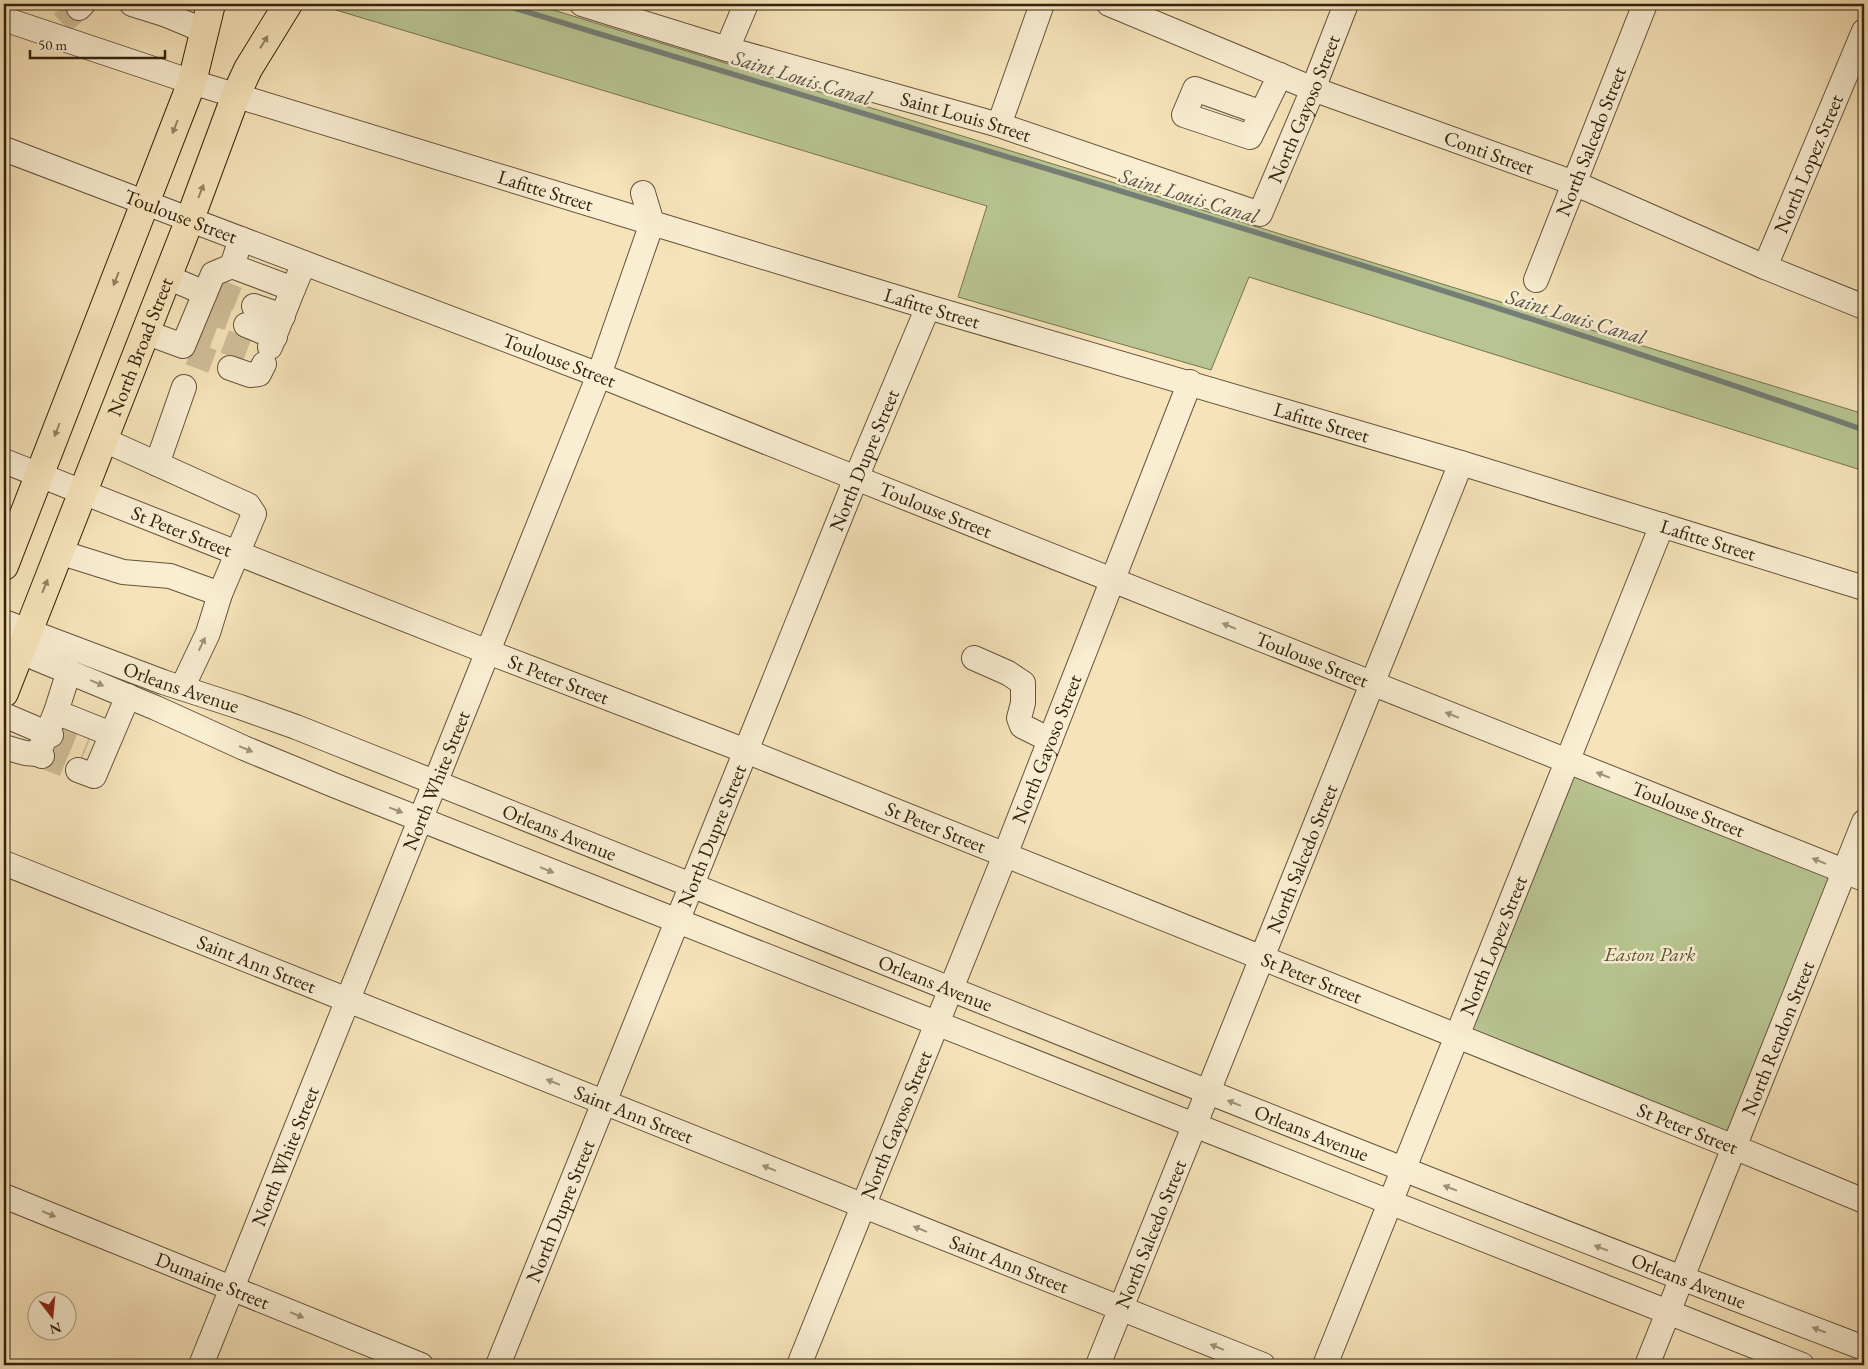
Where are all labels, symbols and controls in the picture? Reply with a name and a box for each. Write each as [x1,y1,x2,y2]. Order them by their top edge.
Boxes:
scale bar [30,28,165,60]
street label: North Gayoso Street [1262,30,1346,187]
text: 50 m [38,35,67,54]
one-way arrow [259,35,269,48]
water label: Saint Louis Canal [728,43,876,112]
street label: North Salcedo Street [1550,62,1632,220]
street label: Saint Louis Street [898,85,1035,148]
street label: North Lopez Street [1768,90,1849,237]
one-way arrow [170,120,178,134]
street label: Conti Street [1440,124,1538,181]
water label: Saint Louis Canal [1115,161,1263,230]
street label: Lafitte Street [495,164,597,217]
street label: Toulouse Street [120,183,242,250]
one-way arrow [197,183,205,198]
one-way arrow [111,271,119,286]
street label: North Broad Street [101,273,179,420]
street label: Lafitte Street [881,281,983,335]
water label: Saint Louis Canal [1502,282,1650,351]
street label: Toulouse Street [499,327,620,394]
street label: North Dupre Street [823,385,905,535]
street label: Lafitte Street [1271,396,1373,449]
one-way arrow [53,423,61,438]
street label: Toulouse Street [875,476,996,544]
street label: St Peter Street [127,500,237,563]
street label: Lafitte Street [1657,513,1760,567]
one-way arrow [42,579,50,594]
one-way arrow [1221,622,1236,630]
street label: Toulouse Street [1252,625,1373,694]
one-way arrow [198,637,207,652]
street label: St Peter Street [504,648,614,711]
street label: Orleans Avenue [120,655,243,719]
street label: North Gayoso Street [1006,670,1088,827]
one-way arrow [90,680,104,688]
street label: North White Street [396,706,476,854]
one-way arrow [1445,710,1459,718]
one-way arrow [239,745,254,753]
street label: North Dupre Street [671,760,752,911]
one-way arrow [1595,771,1610,779]
street label: Toulouse Street [1628,775,1749,843]
street label: North Salcedo Street [1260,779,1344,937]
street label: St Peter Street [882,795,990,859]
street label: Orleans Avenue [498,798,621,867]
one-way arrow [389,807,404,814]
one-way arrow [1811,857,1826,865]
one-way arrow [540,867,555,874]
street label: North Lopez Street [1454,871,1533,1019]
street label: Saint Ann Street [193,928,321,999]
park label: Easton Park [1603,941,1696,967]
street label: St Peter Street [1257,946,1366,1010]
street label: Orleans Avenue [874,948,997,1018]
street label: North Rendon Street [1735,956,1820,1119]
street label: North Gayoso Street [854,1046,938,1203]
one-way arrow [545,1078,560,1086]
street label: Saint Ann Street [570,1079,698,1150]
street label: North White Street [245,1082,325,1230]
street label: St Peter Street [1633,1097,1742,1160]
one-way arrow [1226,1099,1241,1107]
street label: Orleans Avenue [1250,1099,1373,1167]
street label: North Dupre Street [520,1135,601,1286]
street label: North Salcedo Street [1109,1155,1193,1313]
one-way arrow [762,1164,776,1172]
one-way arrow [1443,1184,1457,1192]
one-way arrow [42,1211,56,1219]
one-way arrow [913,1224,927,1232]
street label: Saint Ann Street [946,1228,1073,1299]
one-way arrow [1594,1243,1609,1251]
street label: Dumaine Street [152,1246,274,1315]
street label: Orleans Avenue [1627,1247,1750,1315]
north arrow [28,1292,78,1342]
one-way arrow [290,1311,305,1319]
text: N [47,1318,64,1339]
one-way arrow [1811,1326,1826,1334]
one-way arrow [1210,1343,1225,1350]

